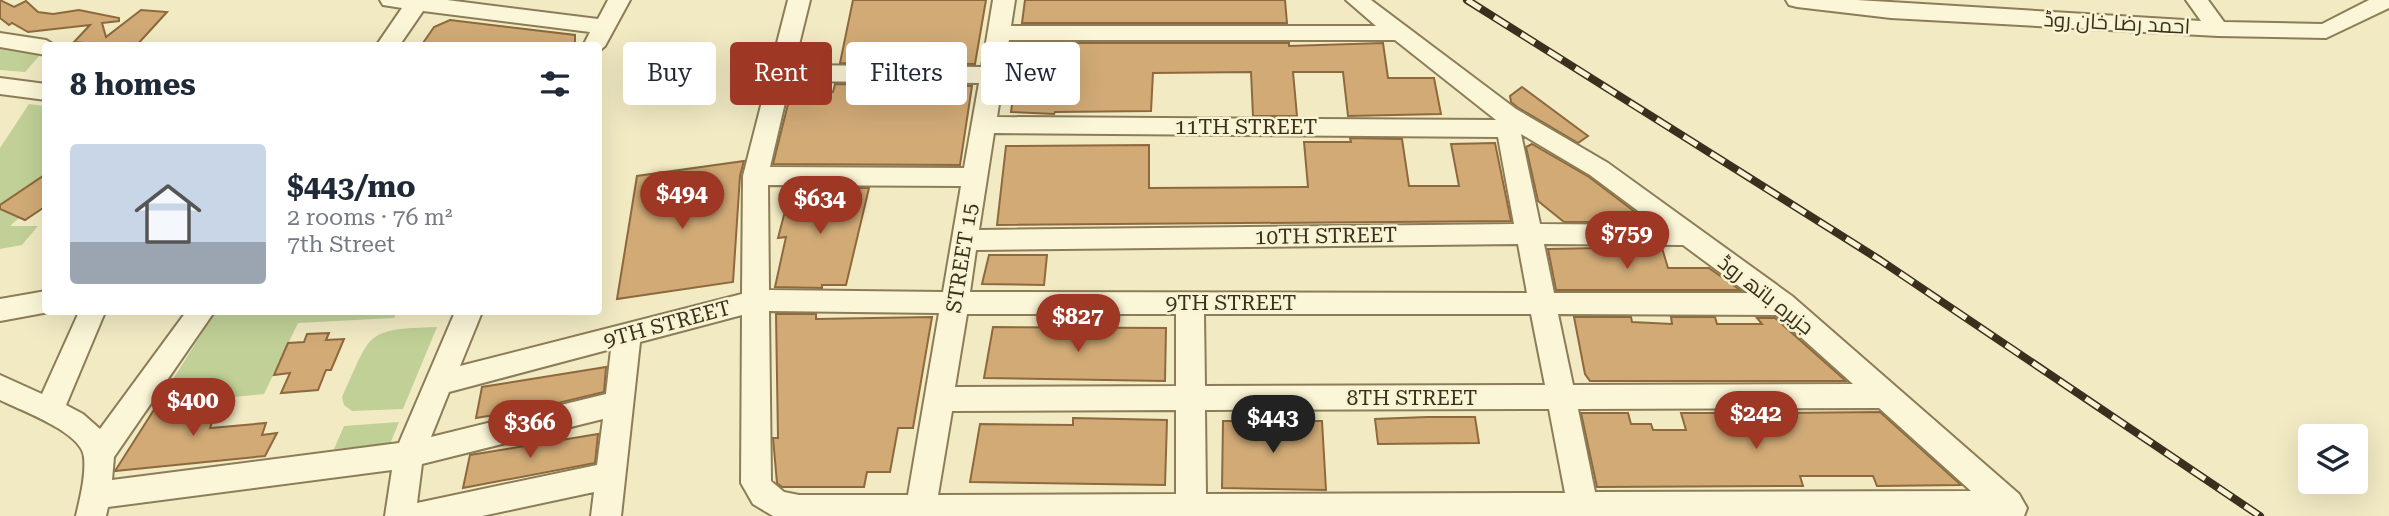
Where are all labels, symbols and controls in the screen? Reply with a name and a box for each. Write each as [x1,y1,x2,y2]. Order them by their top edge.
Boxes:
street label: احمد رضا خان روڈ [2043,7,2191,40]
chip: Buy [623,42,716,105]
chip: Rent [730,42,832,105]
chip: Filters [846,42,967,105]
chip: New [981,42,1080,105]
icon: filters [536,65,574,103]
text: 8 homes [70,67,196,102]
street label: 11TH STREET [1175,115,1317,139]
text: $443/mo [287,169,416,204]
icon: home [126,172,210,256]
pin: $494 [641,172,723,231]
pin: $634 [779,176,861,236]
text: $494 [656,180,708,207]
text: $634 [794,185,846,212]
street label: STREET 15 [941,201,983,315]
text: 2 rooms · 76 m² [287,204,453,231]
pin: $759 [1586,212,1668,271]
text: $759 [1601,220,1653,247]
street label: 10TH STREET [1255,223,1397,249]
text: 7th Street [287,231,395,258]
street label: جزیرہ باتھ روڈ [1714,250,1818,340]
street label: 9TH STREET [1166,291,1296,315]
pin: $827 [1037,294,1119,354]
street label: 9TH STREET [601,295,733,353]
text: $827 [1052,303,1104,330]
pin: $400 [152,378,234,438]
street label: 8TH STREET [1347,386,1477,410]
text: $400 [167,387,219,414]
pin: $242 [1715,392,1797,451]
pin: $443 [1232,396,1314,455]
pin: $366 [489,400,571,460]
text: $242 [1730,400,1782,427]
text: $443 [1247,404,1299,431]
text: $366 [504,409,556,436]
map controls [2298,424,2368,494]
button: layers [2298,424,2368,494]

